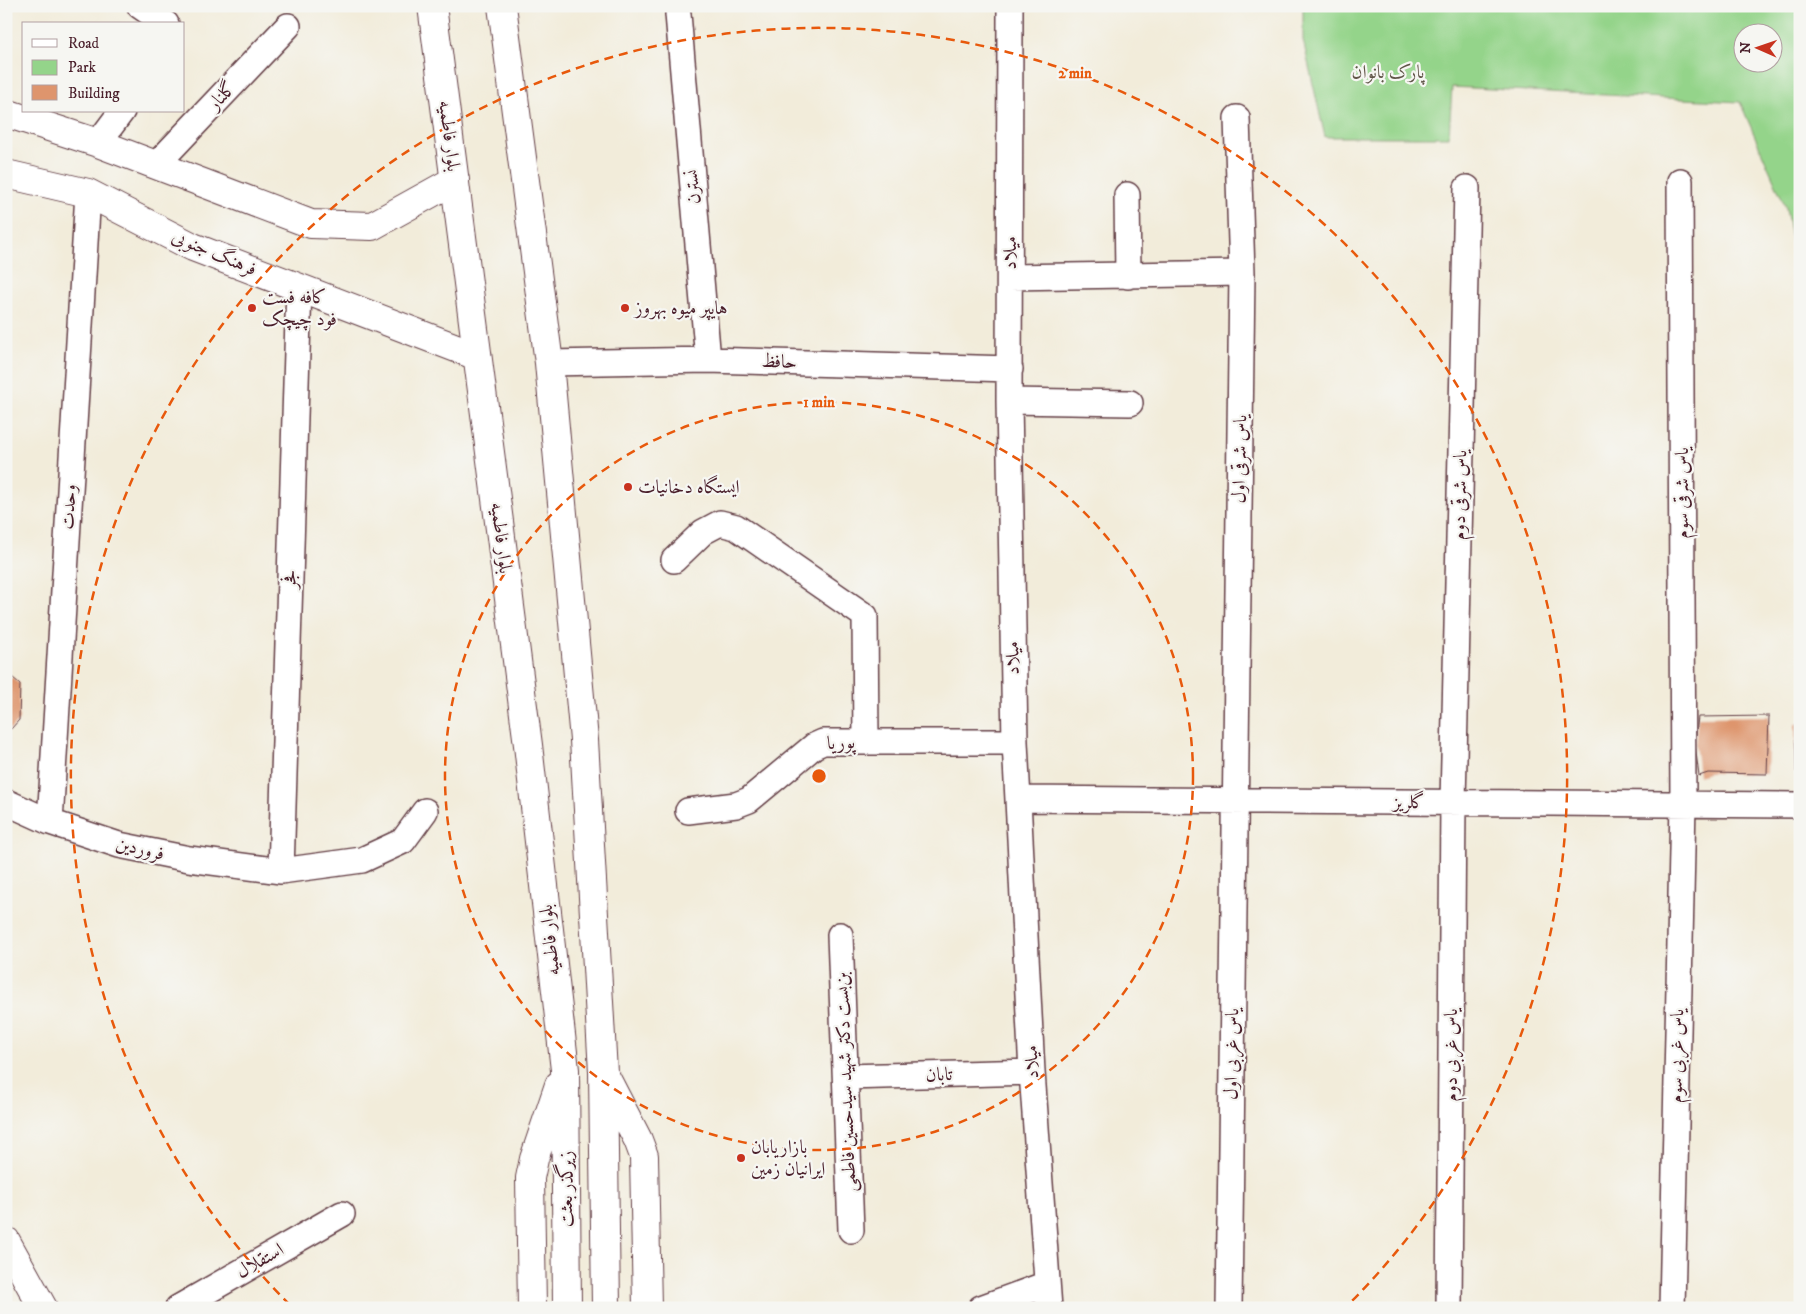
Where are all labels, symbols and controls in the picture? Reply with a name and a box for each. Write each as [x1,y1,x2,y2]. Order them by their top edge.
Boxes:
legend [22,22,185,112]
north arrow [1734,22,1784,72]
text: Road [68,34,100,53]
text: N [1737,41,1755,54]
text: Park [68,58,97,77]
park label: پارک بانوان [1352,61,1426,85]
text: 2 min [1058,64,1092,83]
street label: گلنار [201,76,241,117]
text: Building [68,84,120,103]
street label: بلوار فاطمیه [433,99,465,173]
street label: نسترن [680,169,706,205]
street label: فرهنگ جنوبی [167,223,261,283]
street label: میلاد [999,236,1022,270]
place label: کافه فست فود چیچک [262,286,337,331]
place label: هایپر میوه بهروز [633,297,728,321]
marker: کافه فست فود چیچک [246,302,258,314]
marker: هایپر میوه بهروز [619,302,631,314]
street label: حافظ [761,350,797,374]
text: 1 min [803,393,835,412]
street label: یاس شرقی اول [1228,413,1252,504]
street label: یاس شرقی سوم [1671,446,1698,539]
street label: یاس شرقی دوم [1448,448,1476,540]
place label: ایستگاه دخانیات [638,474,740,499]
marker: ایستگاه دخانیات [622,481,634,493]
street label: وحدت [56,484,82,530]
street label: بلوار فاطمیه [485,501,517,575]
street label: فجر [278,569,302,591]
street label: میلاد [1001,641,1025,675]
street label: پوریا [826,731,857,756]
centre of rings [810,767,828,785]
street label: گلریز [1391,790,1425,814]
street label: فروردین [113,832,167,866]
street label: بلوار فاطمیه [535,903,565,977]
street label: بن‌بست دکتر شهید سیدحسین فاطمی [831,971,862,1192]
street label: یاس غربی اول [1220,1007,1246,1100]
street label: یاس غربی دوم [1440,1007,1467,1102]
street label: یاس غربی سوم [1665,1007,1693,1104]
street label: میلاد [1020,1045,1044,1079]
street label: تابان [925,1063,953,1087]
place label: بازاریابان ایرانیان زمین [751,1136,825,1181]
street label: زیرگذر بعثت [552,1151,578,1227]
marker: بازاریابان ایرانیان زمین [735,1152,747,1164]
street label: استقلال [232,1238,288,1284]

